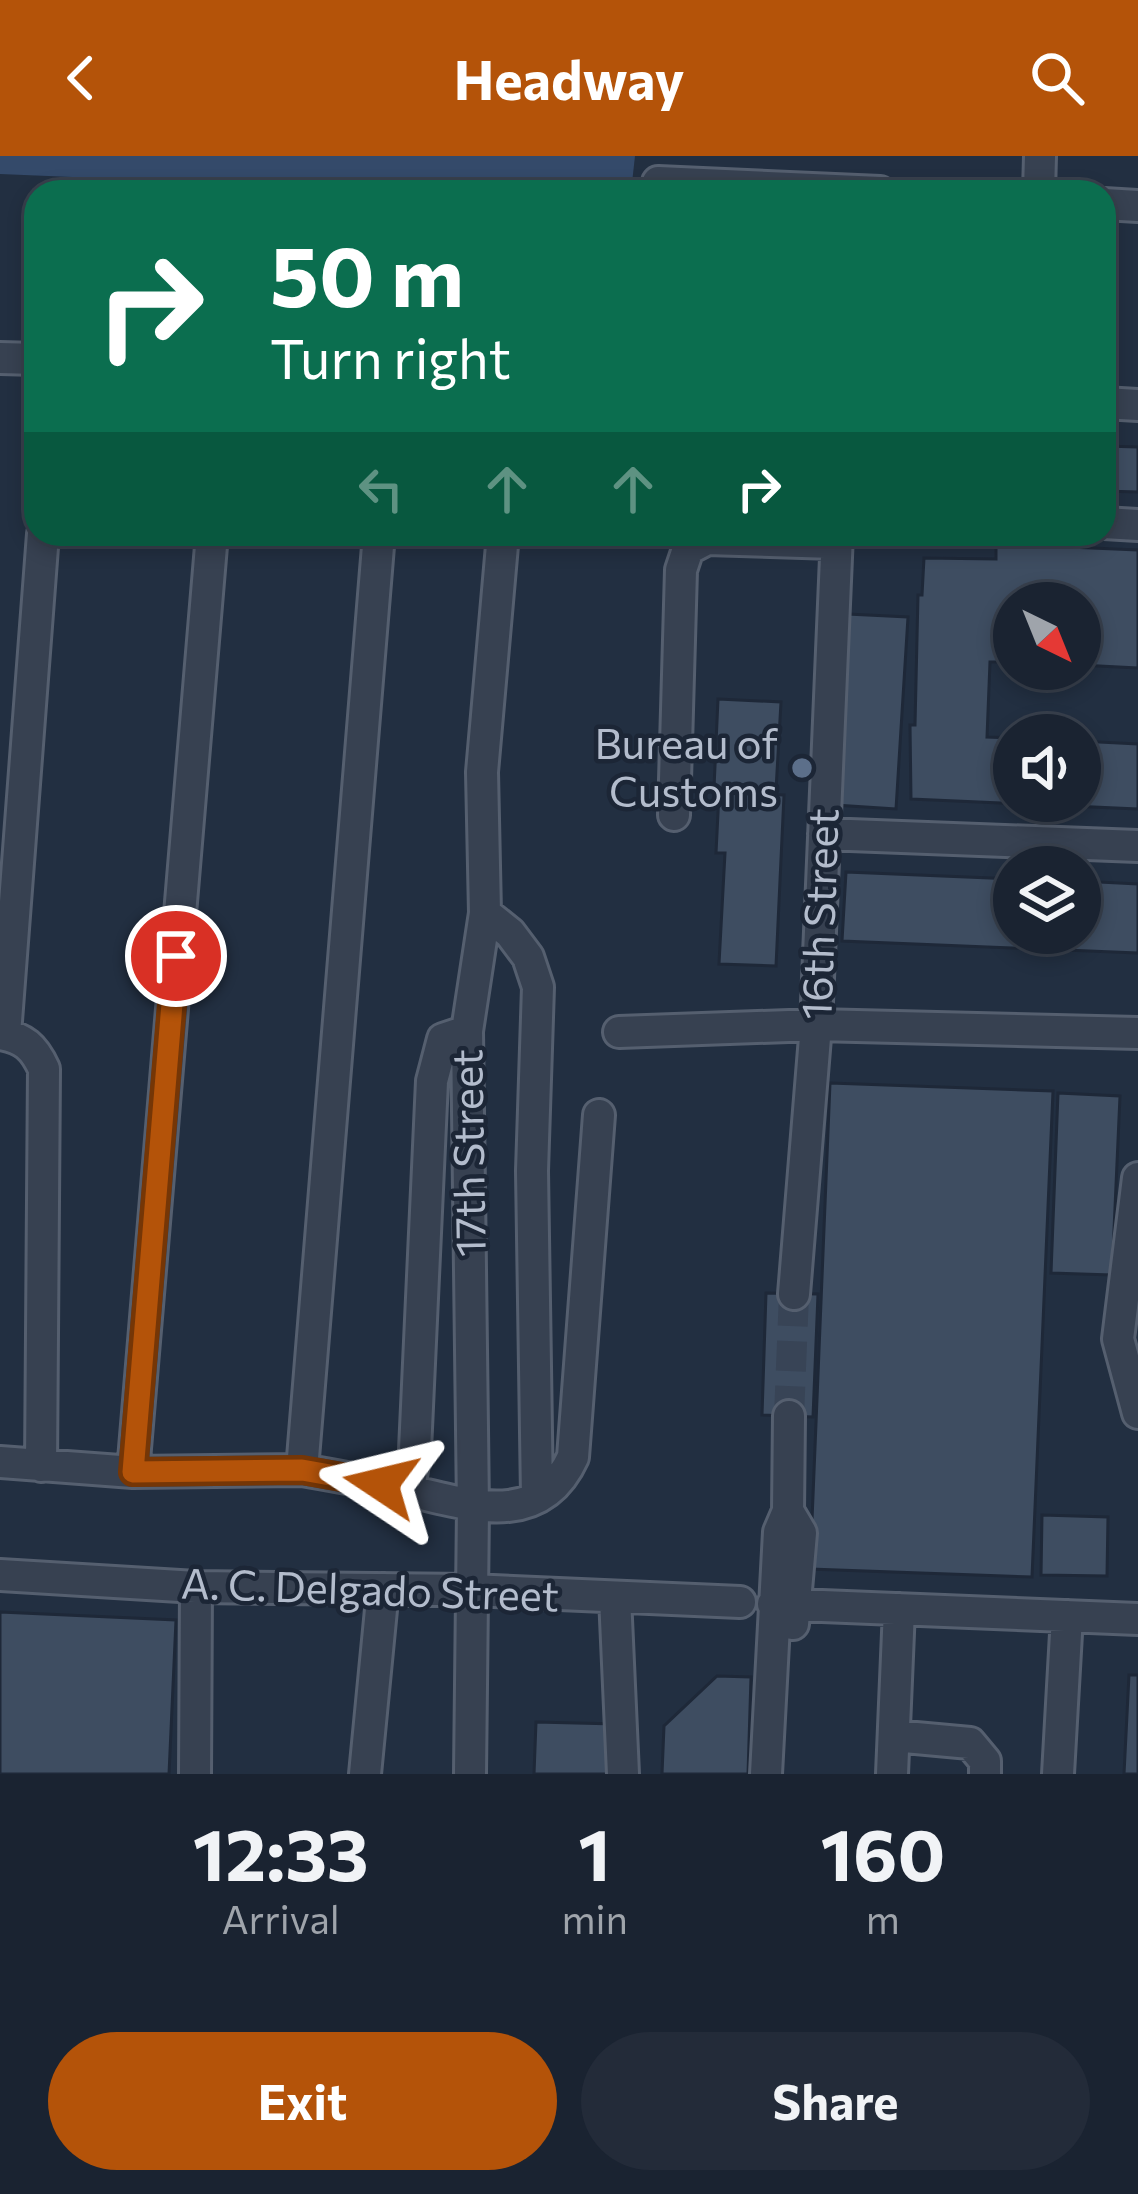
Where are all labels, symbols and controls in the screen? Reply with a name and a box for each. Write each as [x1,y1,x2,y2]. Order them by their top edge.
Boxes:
icon: back [48,45,114,111]
text: Headway [454,45,684,111]
icon: search [1024,45,1090,111]
text: 50 m [270,222,464,324]
icon: right [72,228,228,384]
text: Turn right [270,324,511,390]
icon: left [348,456,414,522]
icon: ahead [474,456,540,522]
icon: ahead [600,456,666,522]
icon: right [726,456,792,522]
north arrow [993,582,1101,690]
map controls [993,582,1101,954]
button: sound [993,714,1101,822]
place label: Bureau of Customs [594,716,778,816]
marker: Bureau of Customs [789,755,815,781]
street label: 16th Street [788,807,848,1021]
button: layers [993,846,1101,954]
pin [125,905,227,1007]
icon: arrive [143,923,209,989]
street label: 17th Street [439,1049,495,1258]
position arrow [318,1421,444,1547]
street label: A. C. Delgado Street [180,1555,560,1621]
text: 12:33 [193,1808,369,1896]
text: 1 [578,1808,611,1896]
text: 160 [820,1808,945,1896]
text: Arrival [222,1894,340,1942]
text: min [561,1894,628,1942]
text: m [866,1894,900,1942]
button: Exit [48,2032,557,2170]
button: Share [581,2032,1090,2170]

